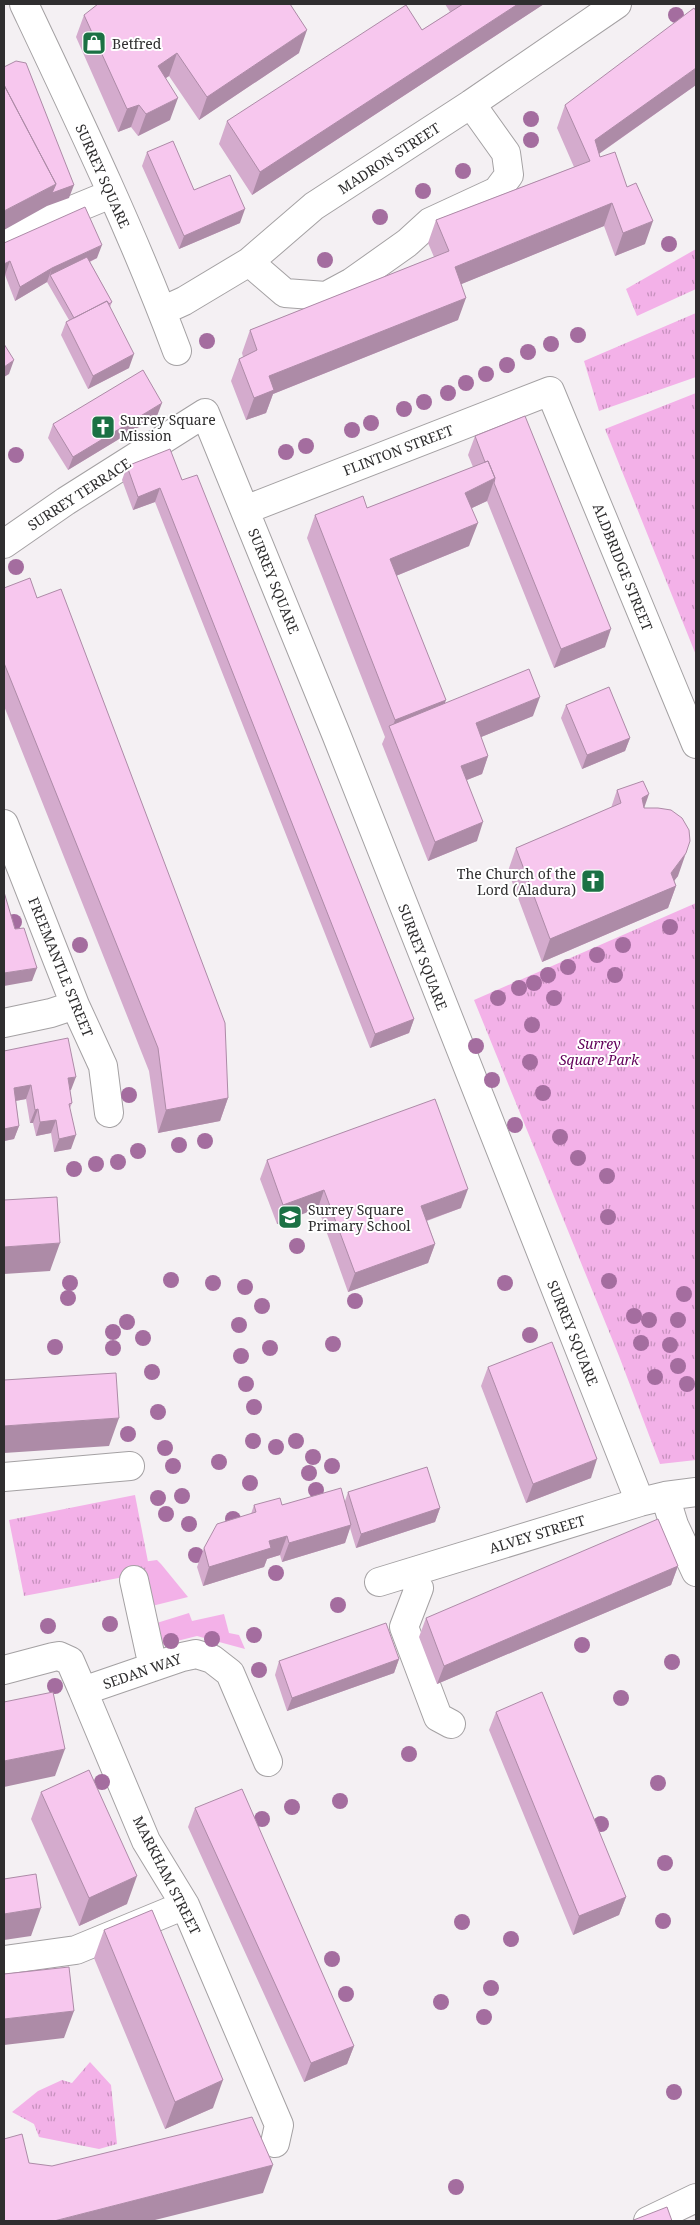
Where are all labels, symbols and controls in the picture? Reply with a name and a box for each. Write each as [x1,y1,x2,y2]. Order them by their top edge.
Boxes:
shop icon: Betfred [81,30,107,56]
place label: Betfred [112,34,162,53]
street label: MADRON STREET [334,118,444,198]
street label: SURREY SQUARE [71,121,135,231]
place label: Surrey Square Mission [120,410,216,445]
church icon: Surrey Square Mission [90,414,116,440]
street label: FLINTON STREET [340,420,456,480]
street label: SURREY TERRACE [24,453,134,534]
street label: ALDBRIDGE STREET [589,500,657,634]
street label: SURREY SQUARE [244,525,304,637]
place label: The Church of the Lord (Aladura) [457,864,576,899]
church icon: The Church of the Lord (Aladura) [580,868,606,894]
street label: FREEMANTLE STREET [24,894,98,1040]
street label: SURREY SQUARE [394,901,452,1013]
park label: Surrey Square Park [559,1034,640,1069]
place label: Surrey Square Primary School [308,1200,411,1235]
school or university icon: Surrey Square Primary School [277,1204,303,1230]
street label: SURREY SQUARE [543,1277,603,1389]
street label: ALVEY STREET [487,1510,588,1558]
street label: SEDAN WAY [100,1649,184,1693]
street label: MARKHAM STREET [129,1812,205,1938]

